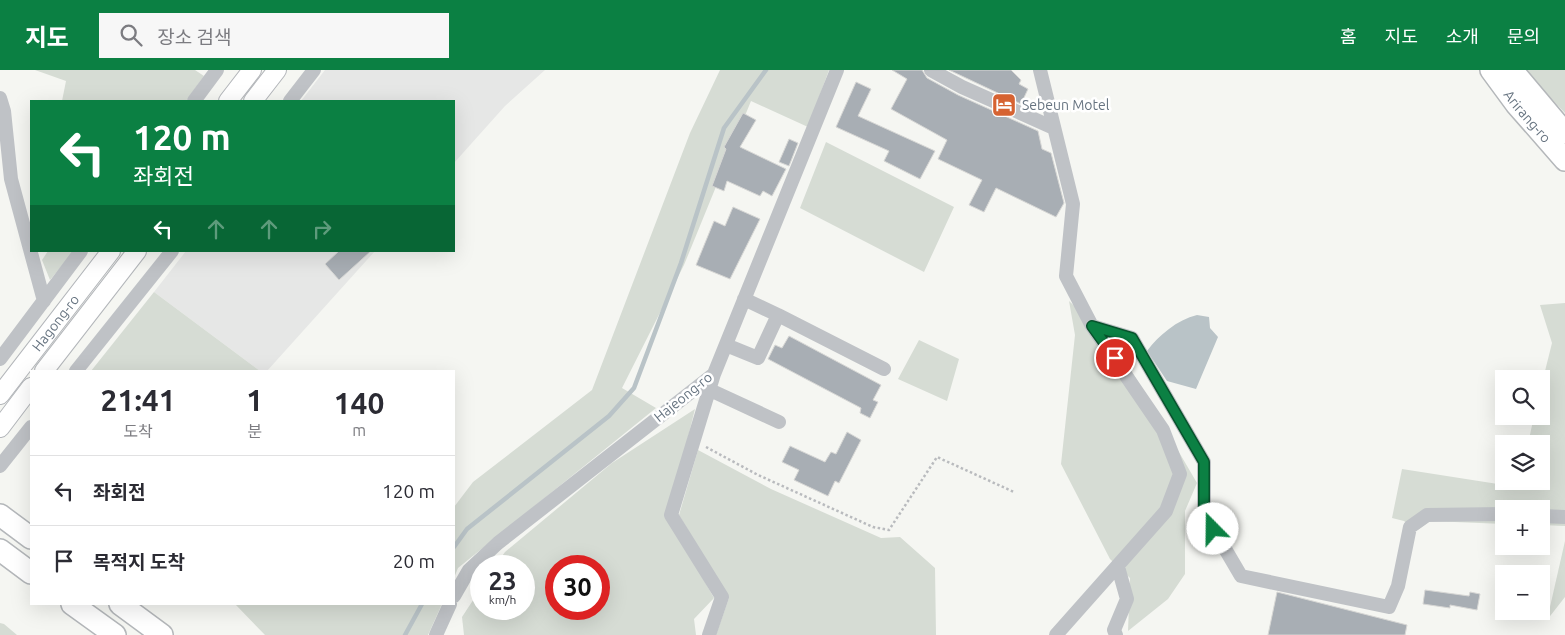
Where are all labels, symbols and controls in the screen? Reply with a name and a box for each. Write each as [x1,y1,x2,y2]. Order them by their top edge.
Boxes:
search box [99,13,449,58]
icon: search [117,21,145,49]
text: 지도 [25,24,69,51]
text: 장소 검색 [157,26,231,48]
text: 홈 [1340,26,1357,46]
text: 지도 [1385,26,1418,46]
text: 소개 [1446,26,1479,46]
text: 문의 [1507,26,1540,46]
street label: Arirang-ro [1501,87,1554,146]
hotel icon: Sebeun Motel [991,92,1017,118]
place label: Sebeun Motel [1022,97,1110,113]
text: 120 m [133,117,231,157]
icon: left [50,120,115,185]
text: 좌회전 [133,163,194,188]
icon: left [149,215,177,243]
icon: ahead [202,215,230,243]
icon: ahead [255,215,283,243]
icon: right [308,215,336,243]
street label: Hagong-ro [29,292,82,354]
pin [1094,337,1136,379]
icon: arrive [1101,344,1129,372]
street label: Hajeong-ro [651,369,715,425]
map controls [1495,370,1550,620]
button: search [1495,370,1550,425]
text: 21:41 [101,383,176,417]
text: 1 [246,383,263,417]
text: 140 [334,386,384,420]
text: m [352,421,366,439]
text: 도착 [123,422,153,440]
text: 분 [247,422,262,440]
button: layers [1495,435,1550,490]
icon: left [50,477,78,505]
text: 120 m [382,480,435,502]
text: 좌회전 [93,481,145,503]
button: + [1495,500,1550,555]
position arrow [1186,502,1238,554]
icon: arrive [50,547,78,575]
text: 20 m [393,550,435,572]
text: 목적지 도착 [93,551,185,573]
speed limit sign: 30 [545,555,610,620]
button: − [1495,565,1550,620]
text: 23 [488,567,517,595]
text: km/h [489,593,516,606]

